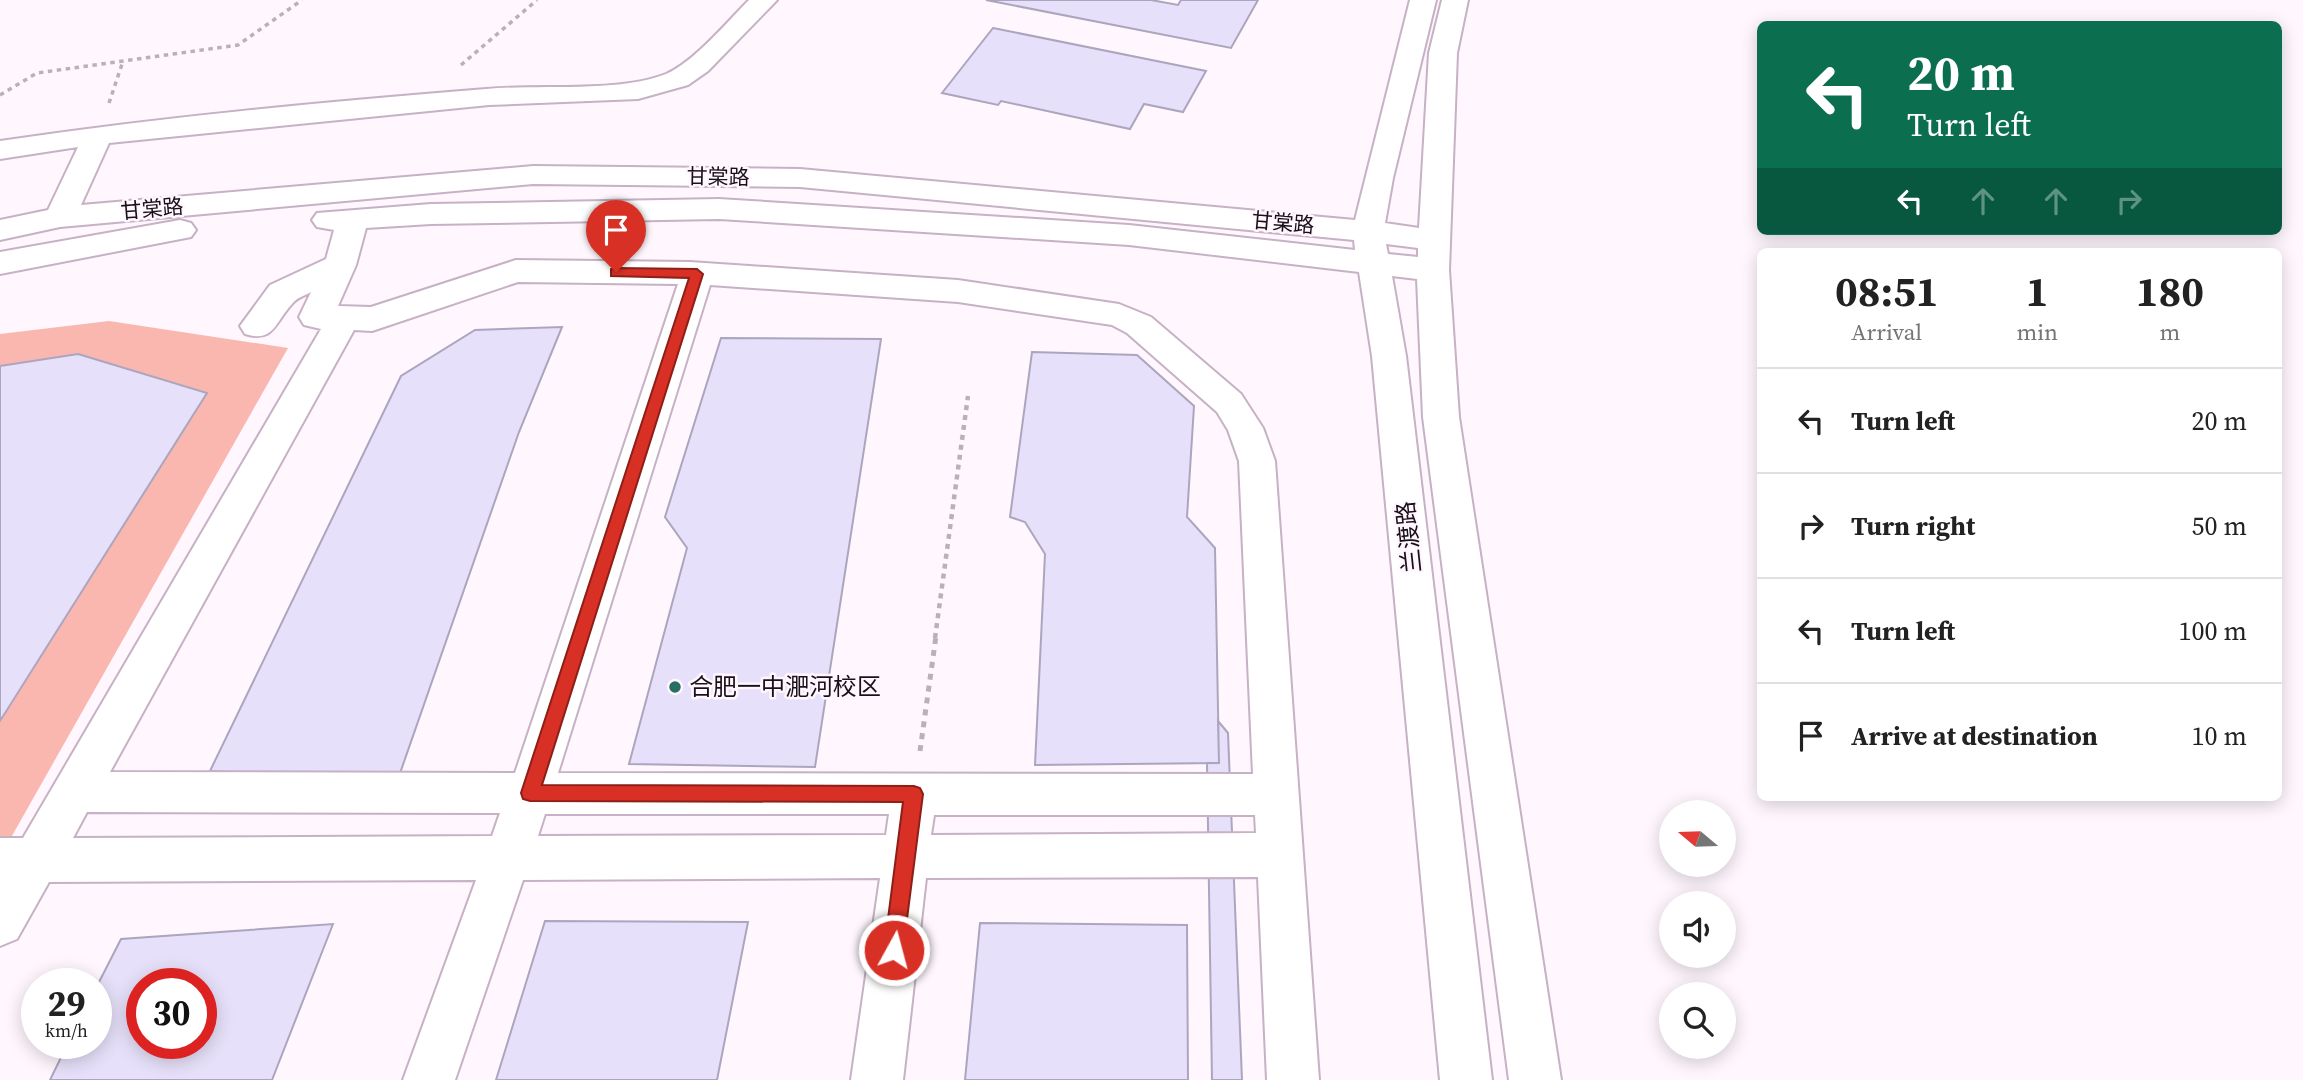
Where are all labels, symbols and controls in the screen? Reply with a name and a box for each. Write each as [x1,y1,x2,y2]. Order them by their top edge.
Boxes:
text: 20 m [1907,39,2015,106]
icon: left [1792,49,1883,140]
text: Turn left [1907,103,2031,147]
street label: 甘棠路 [686,161,750,192]
icon: left [1891,182,1929,220]
icon: ahead [1964,182,2002,220]
icon: ahead [2037,182,2075,220]
icon: right [2110,182,2148,220]
street label: 甘棠路 [119,191,185,226]
pin [586,200,646,272]
street label: 甘棠路 [1250,205,1316,240]
icon: arrive [597,211,635,249]
text: 08:51 [1835,262,1939,320]
text: 1 [2026,262,2049,320]
text: 180 [2136,262,2204,320]
text: Arrival [1851,316,1922,348]
text: min [2016,316,2058,348]
text: m [2160,316,2180,348]
icon: left [1792,402,1830,440]
text: Turn left [1851,403,1955,439]
text: 20 m [2192,403,2247,439]
street label: 兰渡路 [1388,500,1429,575]
icon: right [1792,507,1830,545]
text: Turn right [1851,508,1975,544]
text: 50 m [2192,508,2247,544]
icon: left [1792,612,1830,650]
text: Turn left [1851,613,1955,649]
text: 100 m [2179,613,2247,649]
place label: 合肥一中淝河校区 [689,670,881,703]
marker: 合肥一中淝河校区 [667,679,683,695]
icon: arrive [1792,717,1830,755]
text: Arrive at destination [1851,718,2098,754]
text: 10 m [2192,718,2247,754]
north arrow [1659,800,1736,877]
map controls [1659,800,1736,1059]
button: sound [1659,891,1736,968]
position arrow [857,913,931,987]
speed limit sign: 30 [126,968,217,1059]
text: 29 [48,980,85,1028]
button: search [1659,982,1736,1059]
text: km/h [45,1018,88,1043]

